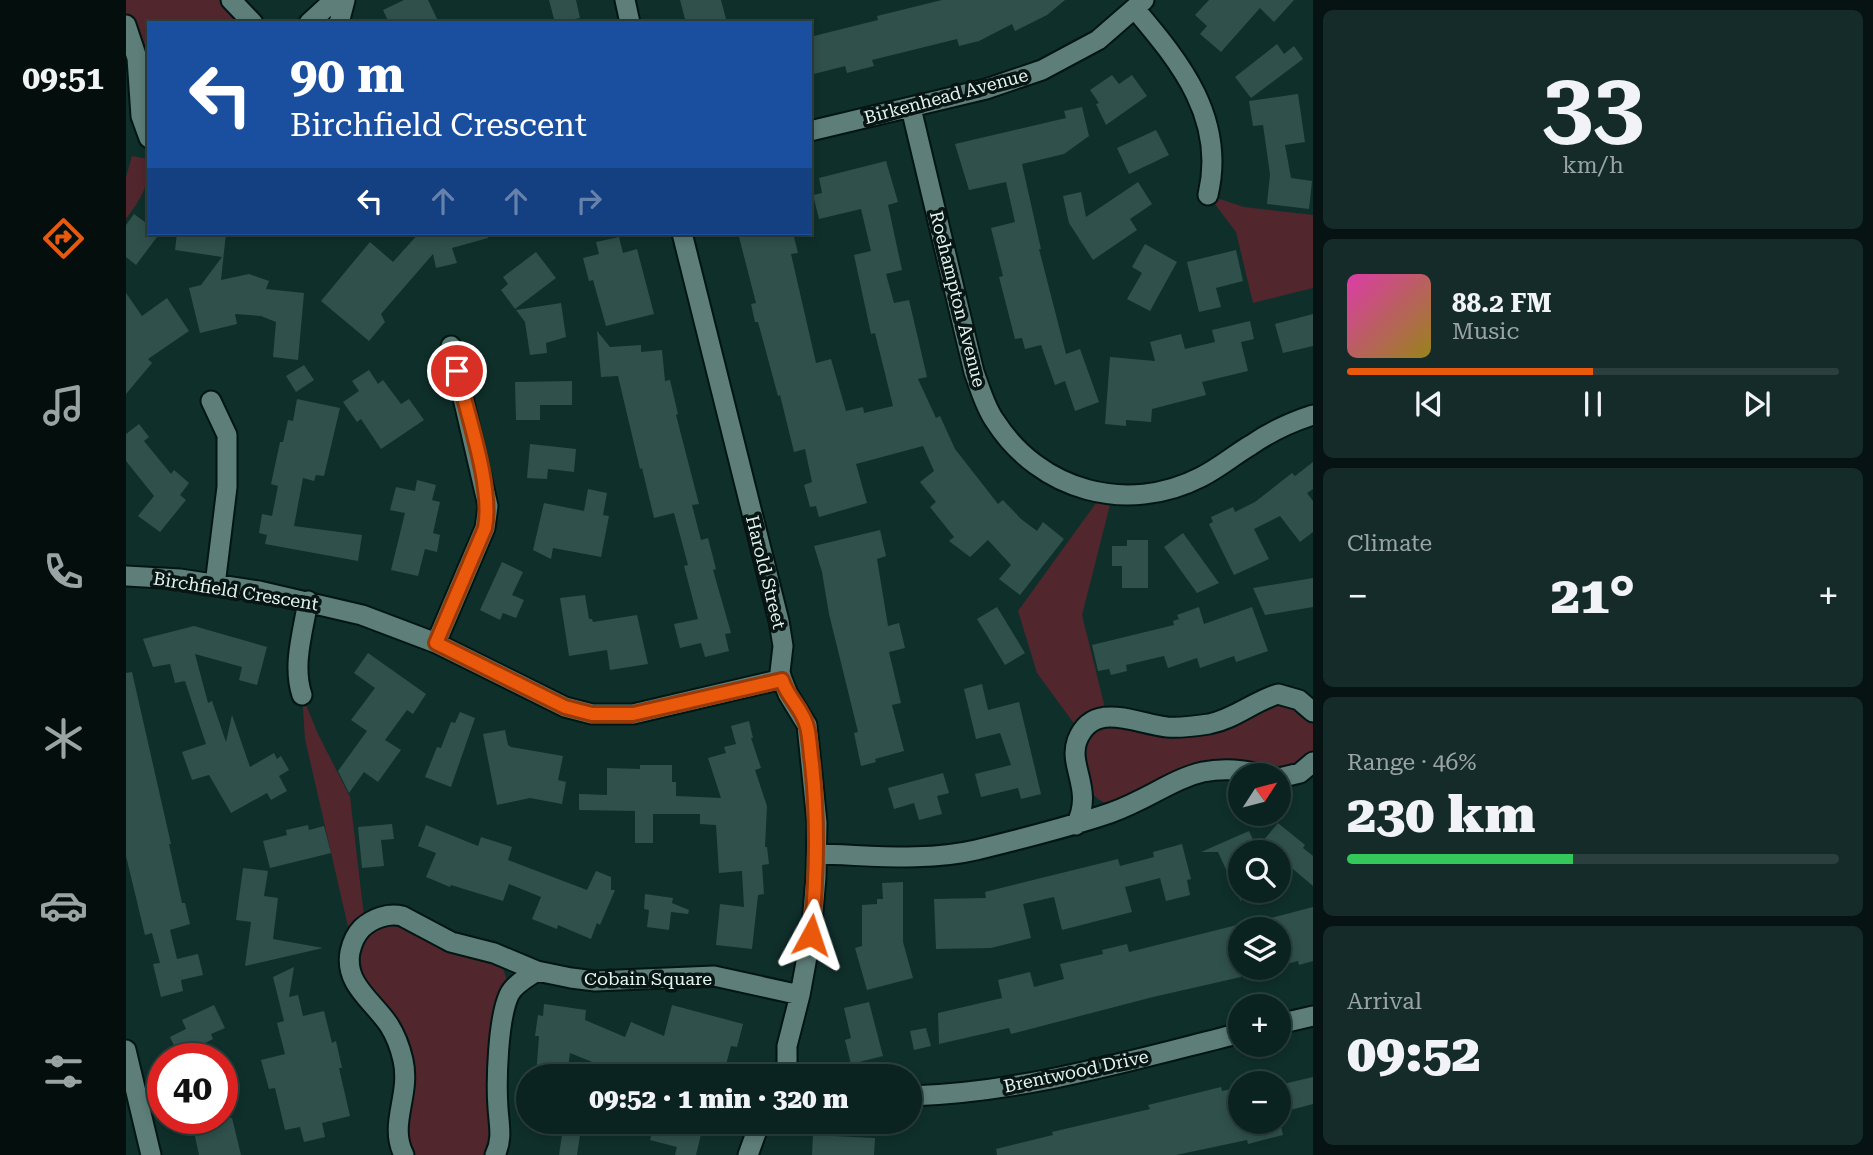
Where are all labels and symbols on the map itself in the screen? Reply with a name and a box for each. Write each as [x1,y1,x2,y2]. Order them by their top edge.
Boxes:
street label: Birkenhead Avenue [862,64,1030,128]
street label: Roehampton Avenue [926,209,990,389]
pin [427,341,487,401]
street label: Harold Street [742,513,790,631]
street label: Birchfield Crescent [152,568,320,614]
north arrow [1228,763,1292,826]
position arrow [774,898,848,972]
street label: Cobain Square [584,968,712,989]
speed limit sign: 40 [147,1043,238,1134]
street label: Brentwood Drive [1002,1045,1150,1097]

